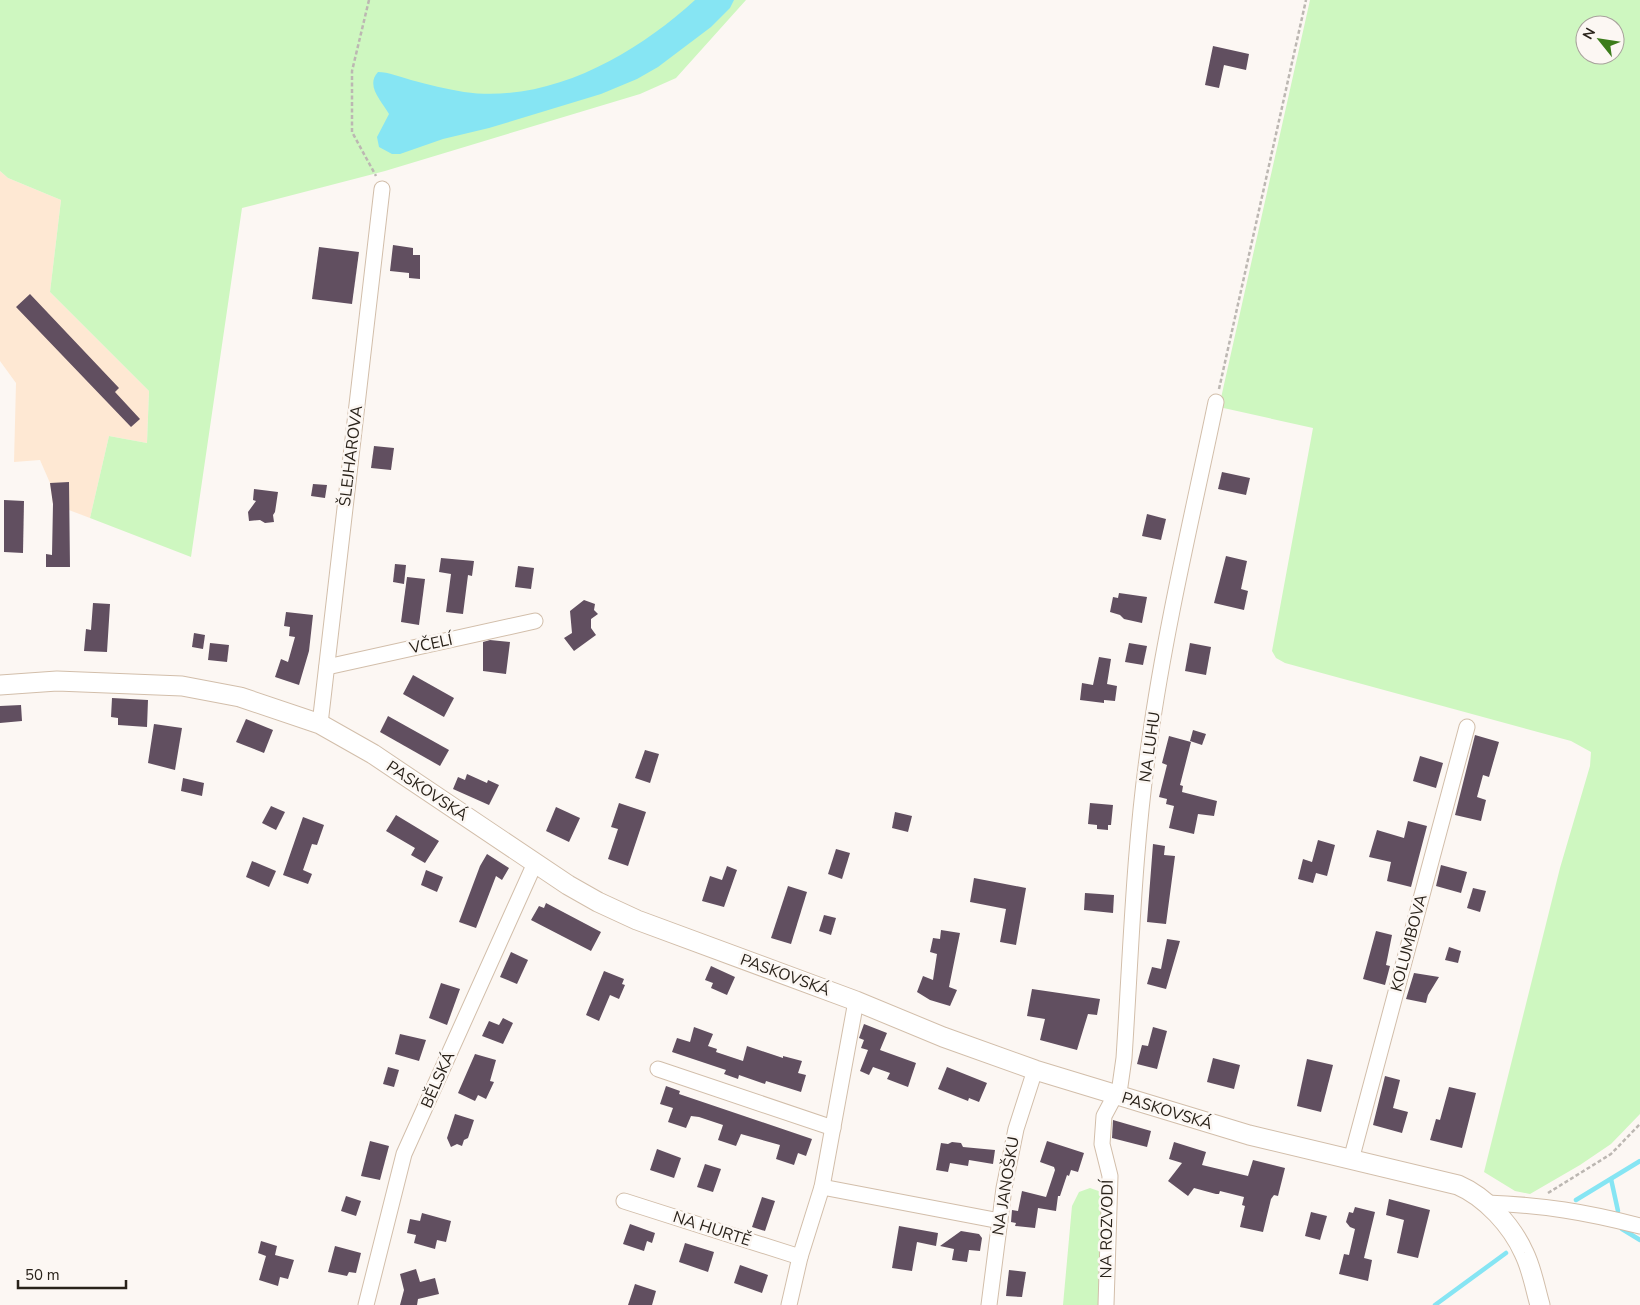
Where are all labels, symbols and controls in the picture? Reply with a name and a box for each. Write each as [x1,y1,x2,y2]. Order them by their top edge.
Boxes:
north arrow [1575,15,1625,65]
text: N [1578,24,1600,43]
street label: ŠLEJHAROVA [334,404,368,508]
street label: VČELÍ [406,629,456,660]
street label: NA LUHU [1134,710,1166,784]
street label: PASKOVSKÁ [382,756,472,827]
street label: KOLUMBOVA [1385,892,1433,994]
street label: PASKOVSKÁ [737,949,833,1001]
street label: BĚLSKÁ [416,1048,460,1112]
street label: PASKOVSKÁ [1119,1087,1215,1135]
street label: NA JANOŠKU [987,1135,1025,1237]
street label: NA ROZVODÍ [1095,1179,1119,1278]
street label: NA HURTĚ [670,1206,754,1252]
scale bar [18,1258,125,1290]
text: 50 m [25,1265,60,1285]

